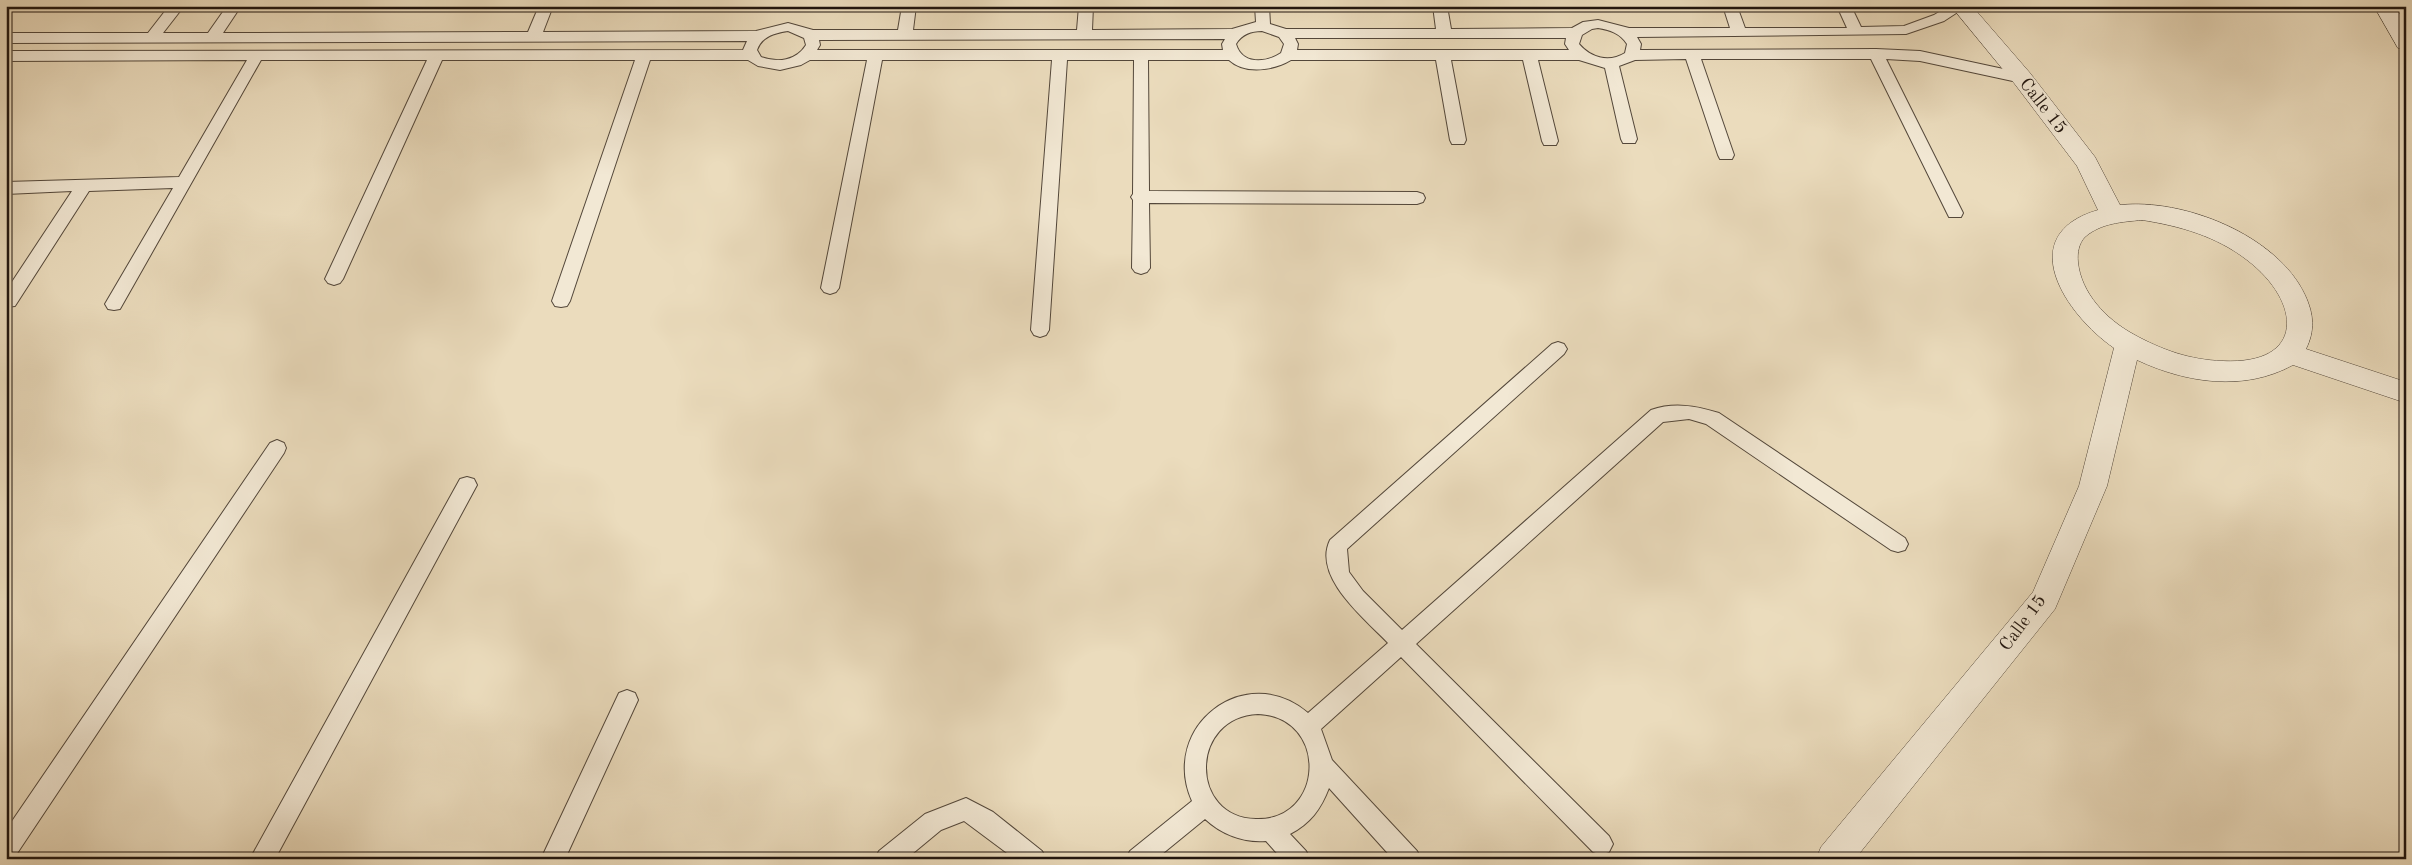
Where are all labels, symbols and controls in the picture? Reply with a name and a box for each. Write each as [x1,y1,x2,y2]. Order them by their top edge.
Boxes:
street label: Calle 15 [2016,75,2070,137]
street label: Calle 15 [1996,592,2050,654]

